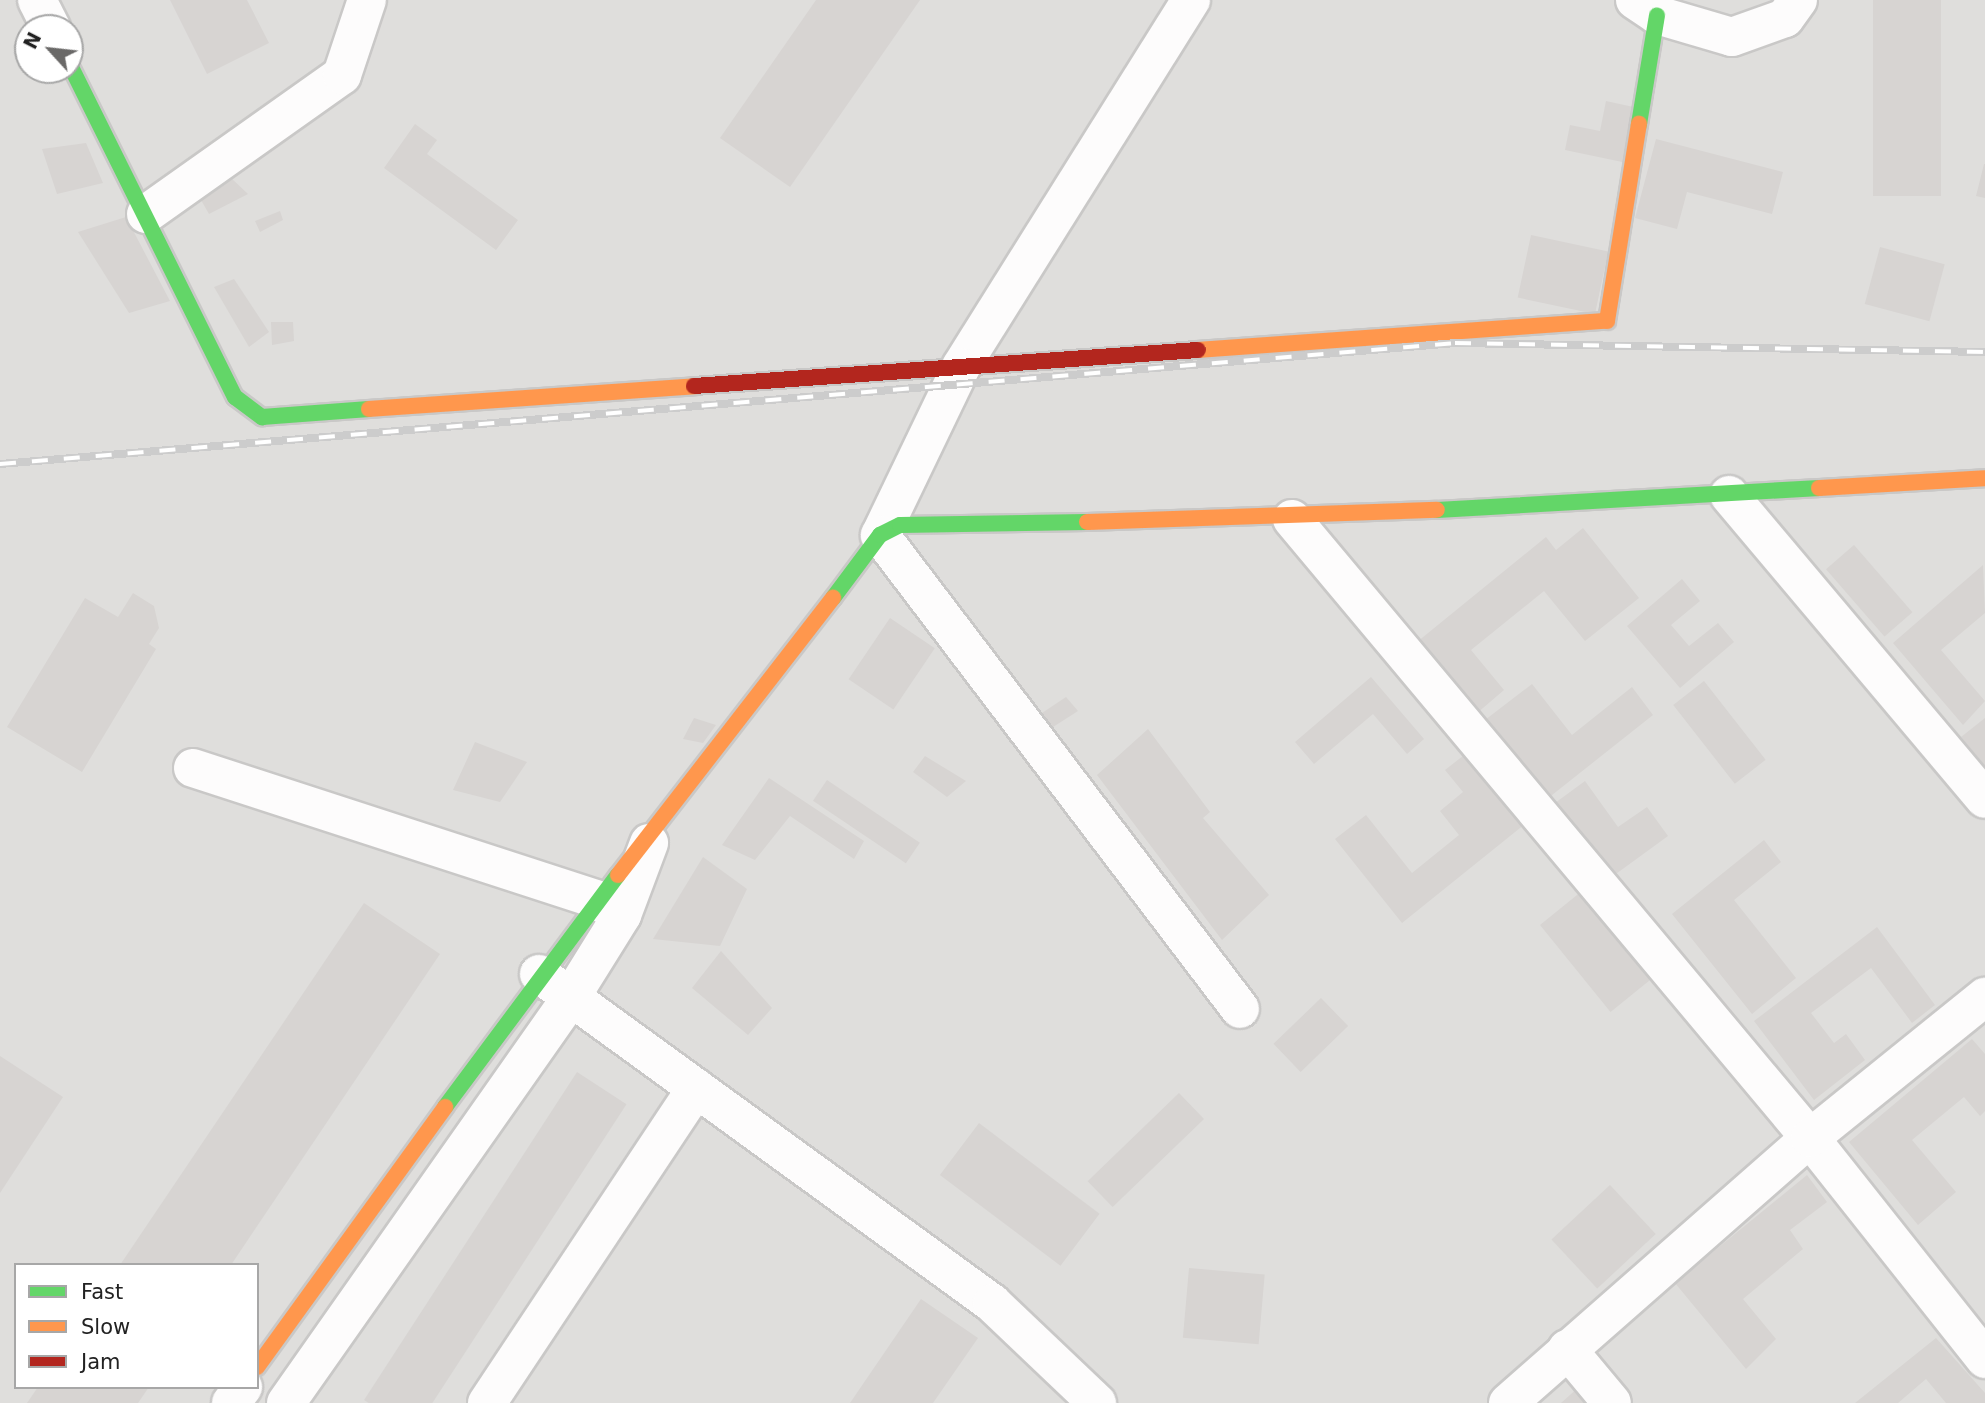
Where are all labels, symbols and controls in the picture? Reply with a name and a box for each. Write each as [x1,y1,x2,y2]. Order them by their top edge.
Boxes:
north arrow [14,14,84,84]
text: N [19,28,45,52]
legend [14,1263,259,1389]
text: Fast [81,1280,123,1304]
text: Slow [81,1315,130,1339]
text: Jam [81,1350,121,1374]

